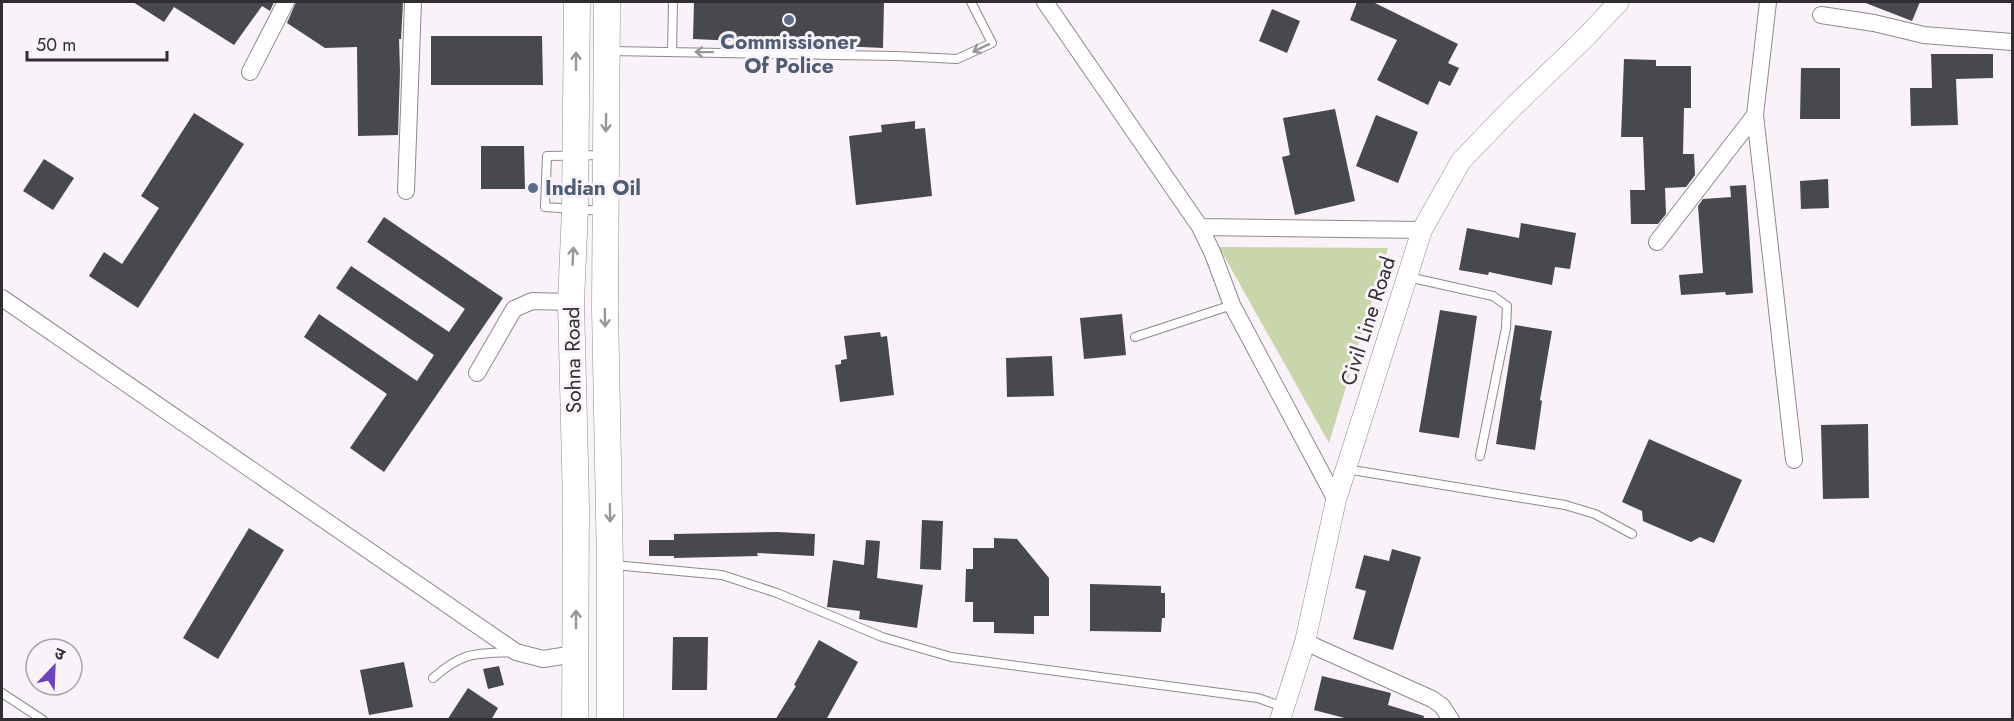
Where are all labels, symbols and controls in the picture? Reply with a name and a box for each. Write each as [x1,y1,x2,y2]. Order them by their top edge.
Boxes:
marker: Commissioner Of Police [782,13,796,27]
scale bar [27,24,166,62]
place label: Commissioner Of Police [720,27,858,81]
text: 50 m [36,32,76,58]
one-way arrow [972,43,990,55]
one-way arrow [695,46,715,58]
one-way arrow [570,52,582,72]
one-way arrow [600,112,611,132]
place label: Indian Oil [545,173,641,203]
marker: Indian Oil [526,181,540,195]
one-way arrow [568,247,579,267]
street label: Civil Line Road [1333,253,1403,389]
street label: Sohna Road [557,306,589,414]
one-way arrow [599,307,611,327]
one-way arrow [604,502,616,522]
one-way arrow [570,610,581,630]
north arrow [24,637,84,697]
text: उ [51,641,69,666]

